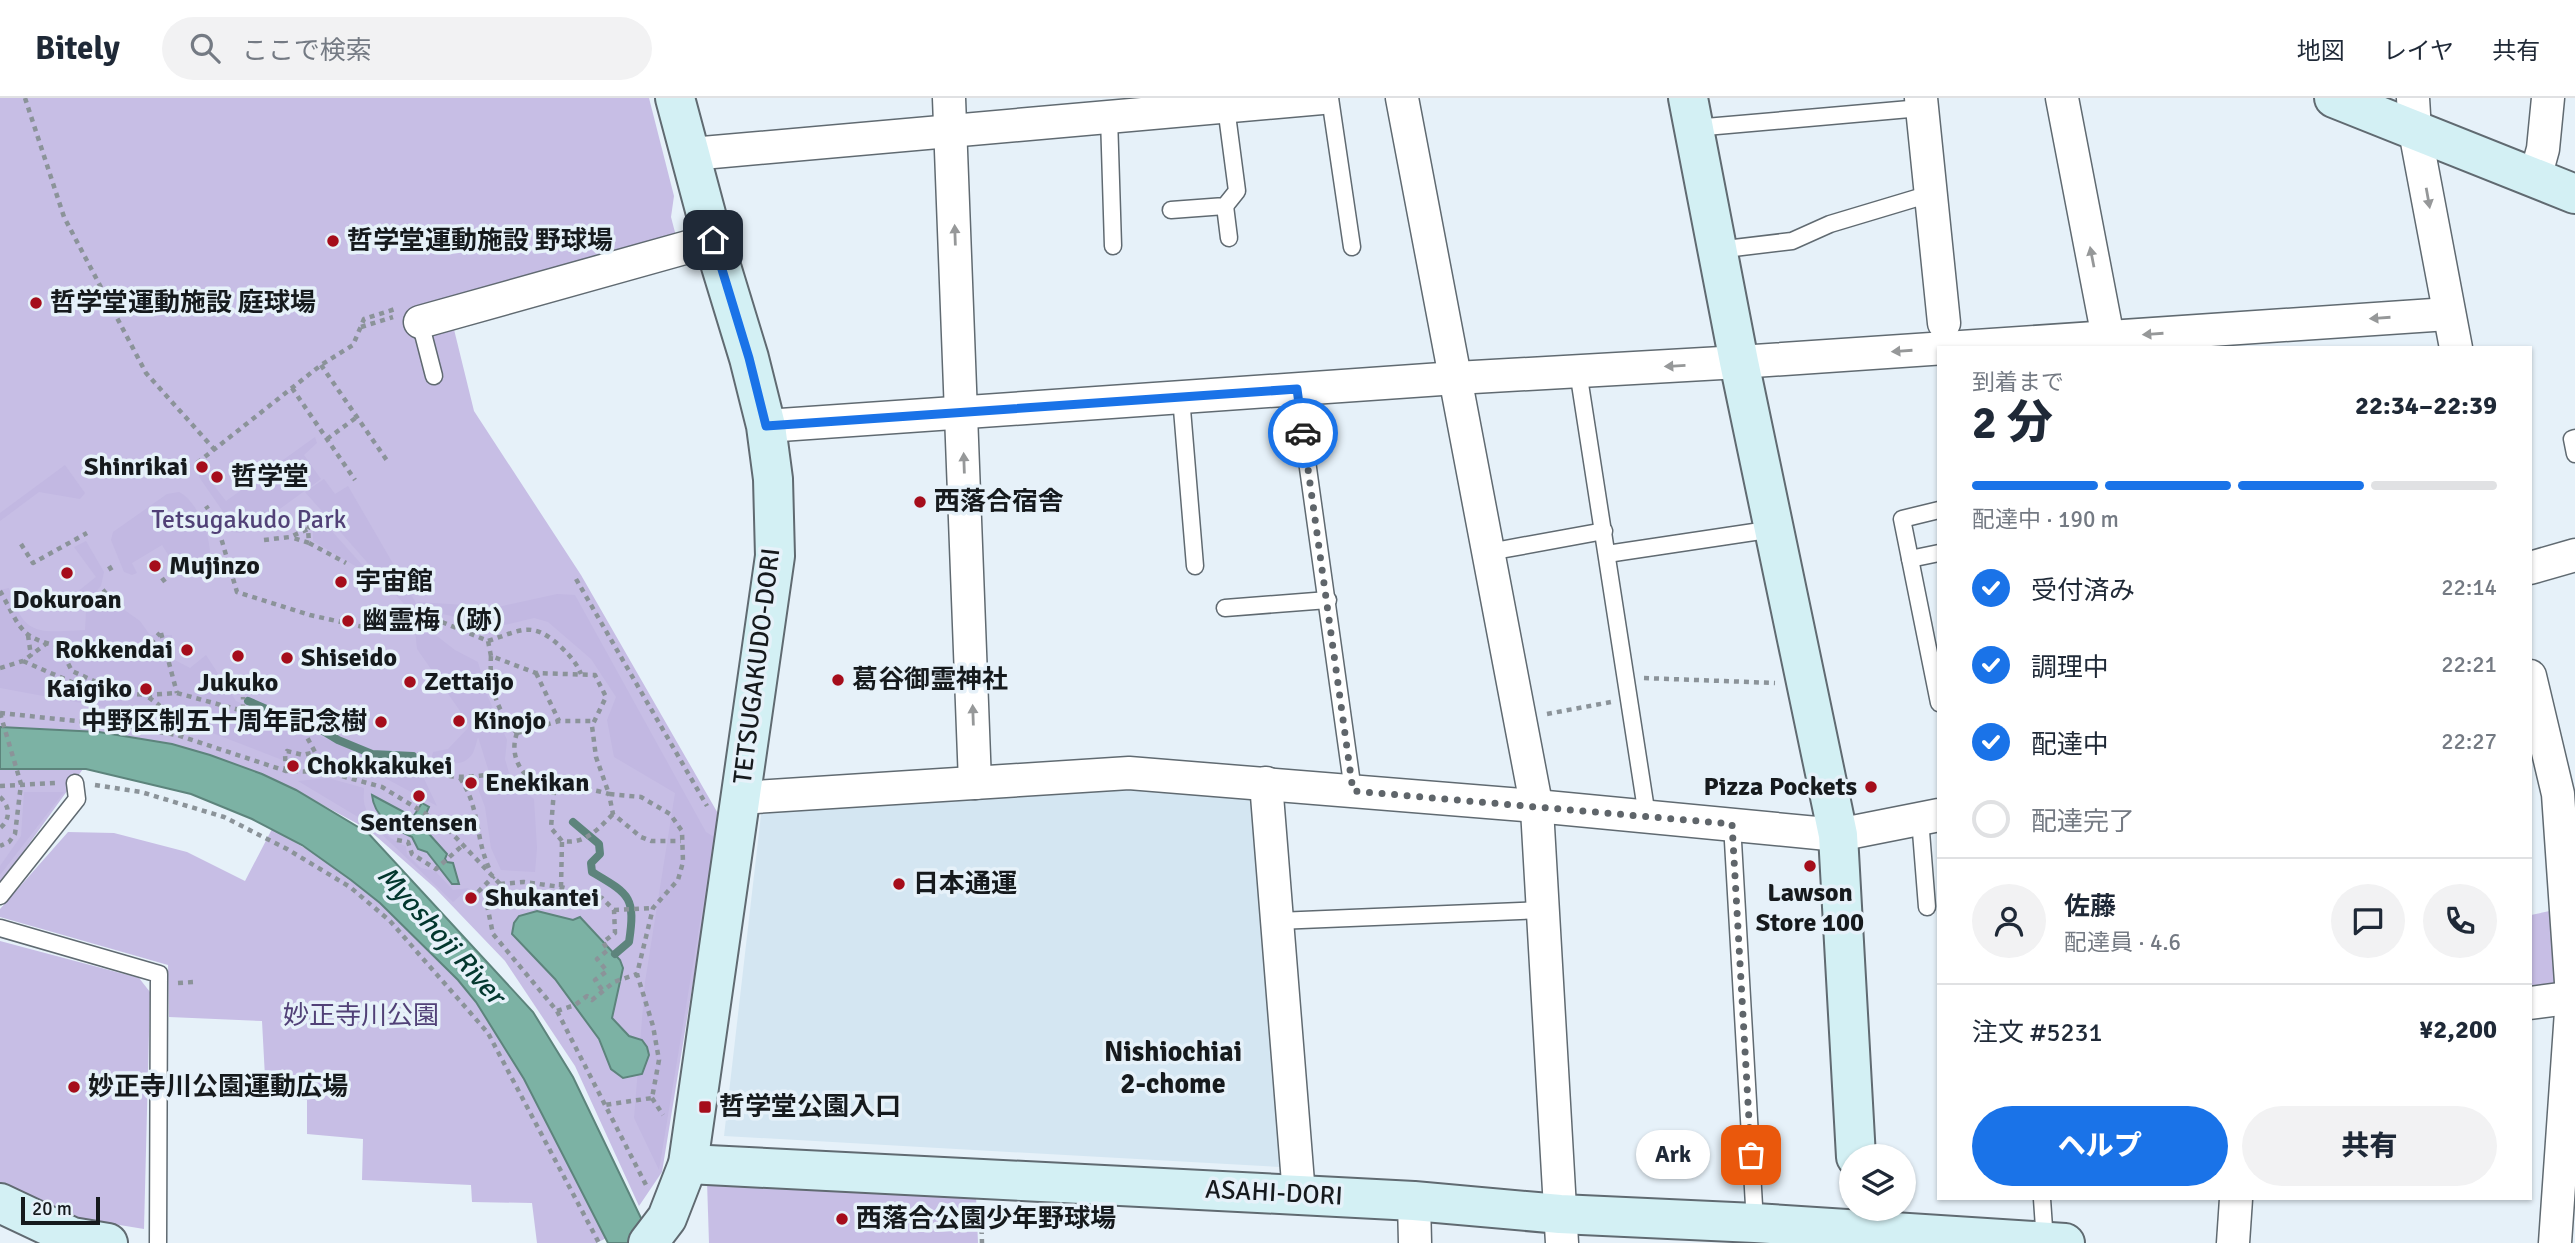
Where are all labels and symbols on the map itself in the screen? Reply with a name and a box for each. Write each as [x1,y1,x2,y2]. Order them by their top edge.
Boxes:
one-way arrow [2422,187,2433,209]
pin [683,210,743,270]
one-way arrow [949,224,960,246]
place label: 哲学堂運動施設 野球場 [347,225,613,257]
marker: 哲学堂運動施設 野球場 [325,233,341,249]
one-way arrow [2087,246,2098,268]
place label: 哲学堂運動施設 庭球場 [50,287,316,319]
marker: 哲学堂運動施設 庭球場 [28,295,44,311]
one-way arrow [2369,313,2391,324]
one-way arrow [2142,328,2164,339]
one-way arrow [1891,346,1913,357]
one-way arrow [1664,361,1686,372]
courier [1268,398,1338,468]
place label: Shinrikai [84,451,188,483]
one-way arrow [958,451,969,473]
marker: Shinrikai [194,459,210,475]
place label: 哲学堂 [231,461,309,493]
marker: 哲学堂 [209,469,225,485]
place label: 西落合宿舎 [934,486,1064,518]
marker: 西落合宿舎 [912,494,928,510]
park label: Tetsugakudo Park [151,504,347,536]
street label: TETSUGAKUDO-DORI [727,546,787,786]
place label: Mujinzo [169,550,260,582]
marker: Mujinzo [147,558,163,574]
marker: Dokuroan [59,565,75,581]
place label: 宇宙館 [355,566,433,598]
marker: 宇宙館 [333,574,349,590]
place label: Dokuroan [12,584,122,616]
place label: 幽霊梅（跡） [362,605,518,637]
marker: 幽霊梅（跡） [340,613,356,629]
place label: Rokkendai [55,634,173,666]
marker: Rokkendai [179,642,195,658]
place label: Shiseido [301,642,397,674]
marker: Jukuko [230,648,246,664]
marker: Shiseido [279,650,295,666]
place label: 葛谷御霊神社 [852,664,1008,696]
place label: Zettaijo [424,666,514,698]
place label: Jukuko [198,667,278,699]
marker: 葛谷御霊神社 [830,672,846,688]
place label: Kaigiko [46,673,132,705]
marker: Zettaijo [402,674,418,690]
marker: Kaigiko [138,681,154,697]
one-way arrow [967,703,978,725]
place label: Kinojo [473,705,546,737]
place label: 中野区制五十周年記念樹 [81,706,367,738]
marker: Kinojo [451,713,467,729]
marker: 中野区制五十周年記念樹 [373,714,389,730]
place label: Chokkakukei [307,750,452,782]
marker: Chokkakukei [285,758,301,774]
place label: Enekikan [485,767,589,799]
place label: Pizza Pockets [1704,771,1857,803]
marker: Enekikan [463,775,479,791]
marker: Pizza Pockets [1863,779,1879,795]
marker: Sentensen [411,788,427,804]
place label: Sentensen [361,807,477,839]
marker: Lawson Store 100 [1802,858,1818,874]
water label: Myoshoji River [370,859,514,1014]
place label: 日本通運 [913,868,1017,900]
marker: 日本通運 [891,876,907,892]
place label: Lawson Store 100 [1756,877,1864,939]
place label: Shukantei [485,882,599,914]
marker: Shukantei [463,890,479,906]
park label: 妙正寺川公園 [283,1000,439,1032]
district label: Nishiochiai 2-chome [1104,1035,1242,1101]
place label: 妙正寺川公園運動広場 [88,1071,348,1103]
marker: 妙正寺川公園運動広場 [66,1079,82,1095]
place label: 哲学堂公園入口 [719,1091,901,1123]
marker: 哲学堂公園入口 [697,1099,713,1115]
pin [1721,1125,1781,1185]
callout: Ark [1636,1130,1709,1180]
street label: ASAHI-DORI [1204,1173,1344,1213]
scale bar [21,1194,100,1226]
place label: 西落合公園少年野球場 [856,1203,1116,1235]
marker: 西落合公園少年野球場 [834,1211,850,1227]

